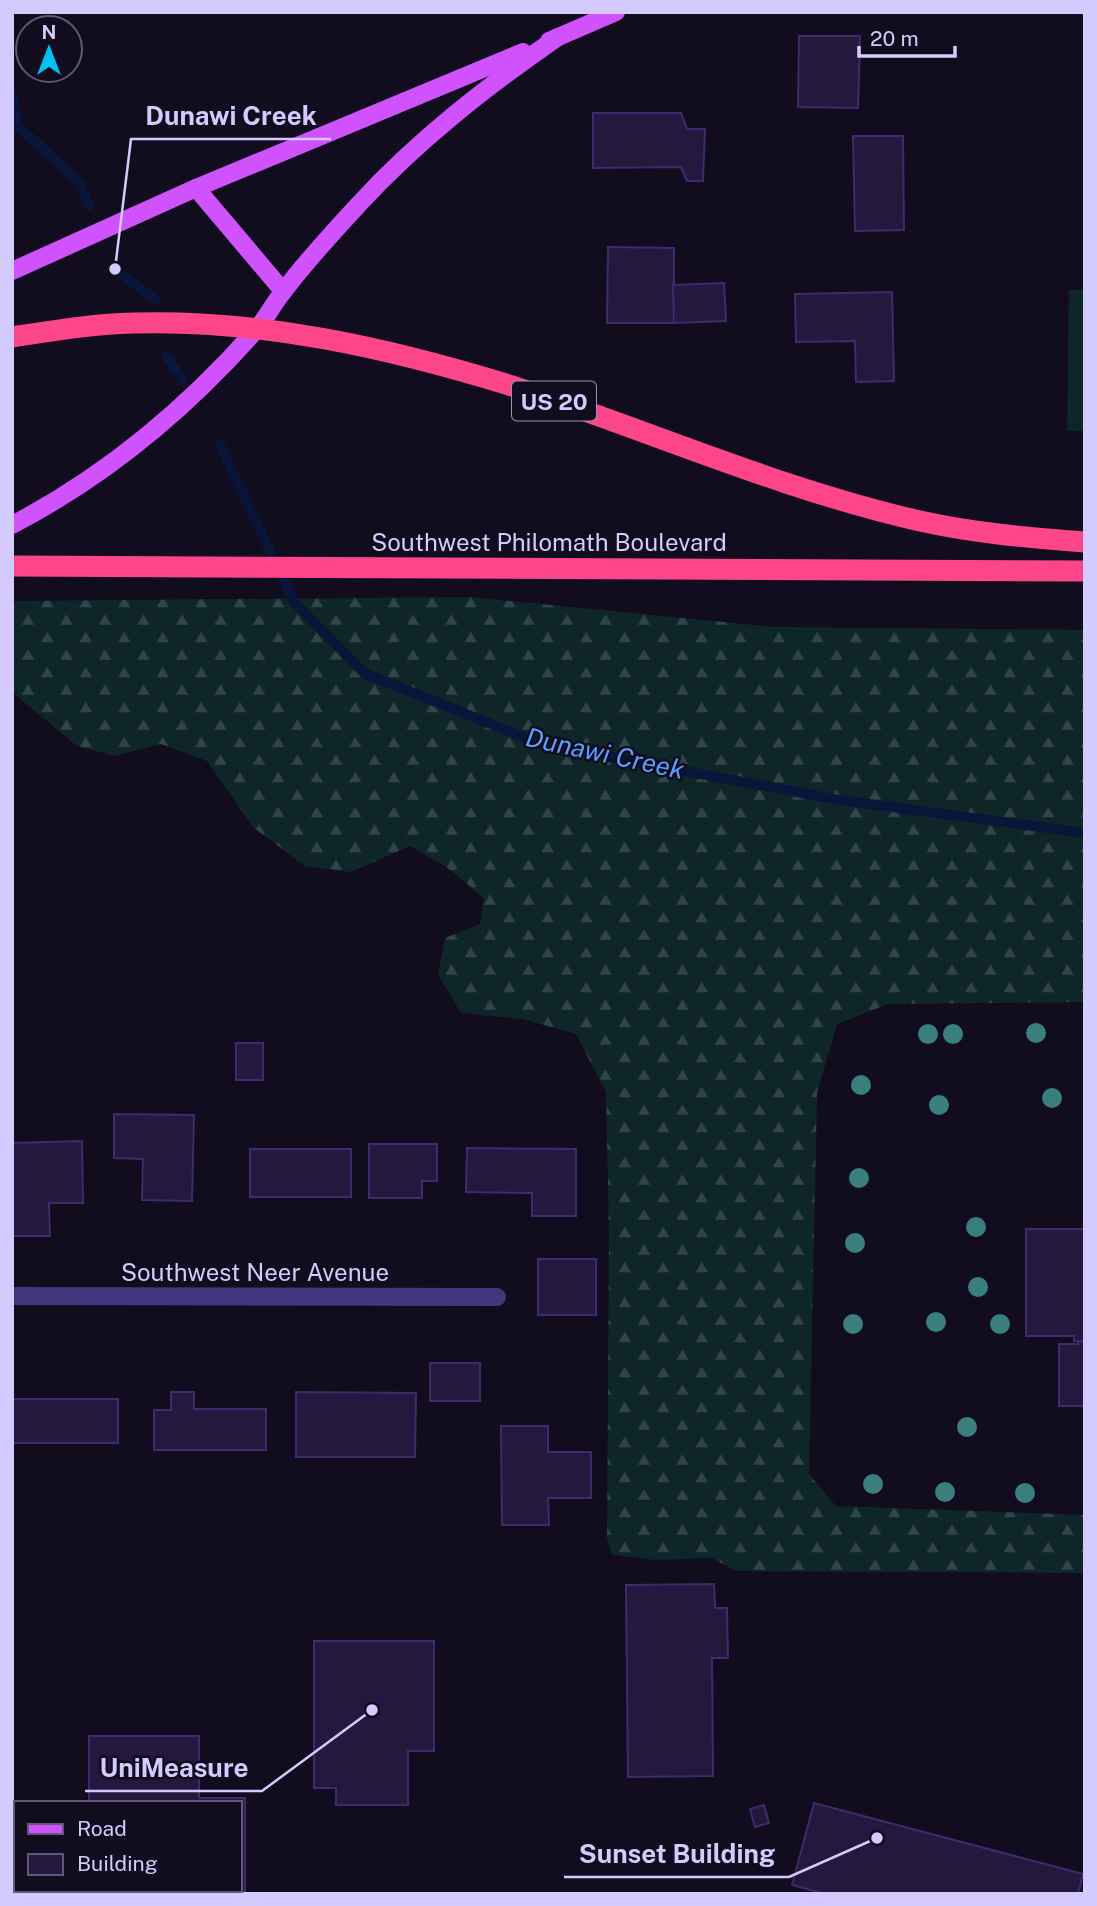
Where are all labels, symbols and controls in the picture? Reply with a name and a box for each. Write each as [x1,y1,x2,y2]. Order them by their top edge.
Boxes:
north arrow [14,14,84,84]
scale bar [859,14,955,58]
text: N [42,21,56,43]
text: 20 m [870,26,919,51]
callout: Dunawi Creek [131,92,331,139]
text: Dunawi Creek [145,100,317,131]
road number: US 20 [512,382,596,420]
street label: Southwest Philomath Boulevard [371,528,727,556]
water label: Dunawi Creek [523,721,687,785]
street label: Southwest Neer Avenue [121,1258,389,1286]
callout: UniMeasure [85,1744,262,1791]
text: UniMeasure [99,1752,249,1783]
legend [14,1801,242,1892]
text: Road [77,1816,127,1841]
callout: Sunset Building [564,1830,789,1877]
text: Sunset Building [579,1838,775,1869]
text: Building [77,1851,158,1876]

